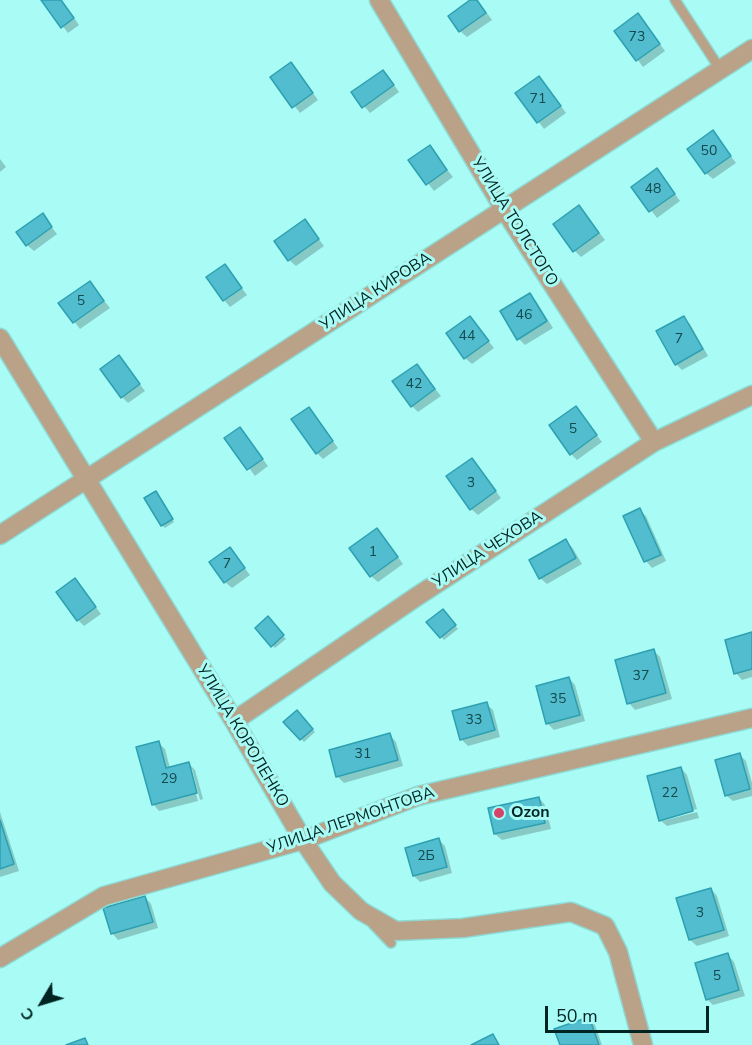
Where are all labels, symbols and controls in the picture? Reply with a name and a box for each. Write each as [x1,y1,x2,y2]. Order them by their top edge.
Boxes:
house number: 73 [629,30,645,46]
house number: 71 [530,92,546,108]
house number: 50 [701,144,717,160]
street label: УЛИЦА ТОЛСТОГО [467,154,561,290]
house number: 48 [645,182,661,198]
street label: УЛИЦА КИРОВА [317,249,435,335]
house number: 5 [77,294,85,310]
house number: 46 [516,308,532,324]
house number: 44 [459,329,475,345]
house number: 7 [675,332,683,348]
house number: 42 [406,377,422,393]
house number: 5 [569,422,577,438]
house number: 3 [467,476,475,492]
street label: УЛИЦА ЧЕХОВА [430,507,546,593]
house number: 1 [369,545,377,561]
house number: 7 [223,557,231,573]
street label: УЛИЦА КОРОЛЕНКО [192,661,292,811]
house number: 37 [633,669,649,685]
house number: 35 [550,692,566,708]
house number: 33 [466,713,482,729]
house number: 31 [355,747,371,763]
house number: 29 [161,772,177,788]
street label: УЛИЦА ЛЕРМОНТОВА [265,783,437,859]
house number: 22 [662,786,678,802]
place label: Ozon [511,803,550,823]
marker: Ozon [492,806,506,820]
house number: 2Б [417,849,435,865]
house number: 3 [696,906,704,922]
house number: 5 [713,969,721,985]
north arrow [12,973,72,1033]
scale bar [548,994,712,1032]
text: С [16,1003,40,1025]
text: 50 m [556,1004,598,1028]

